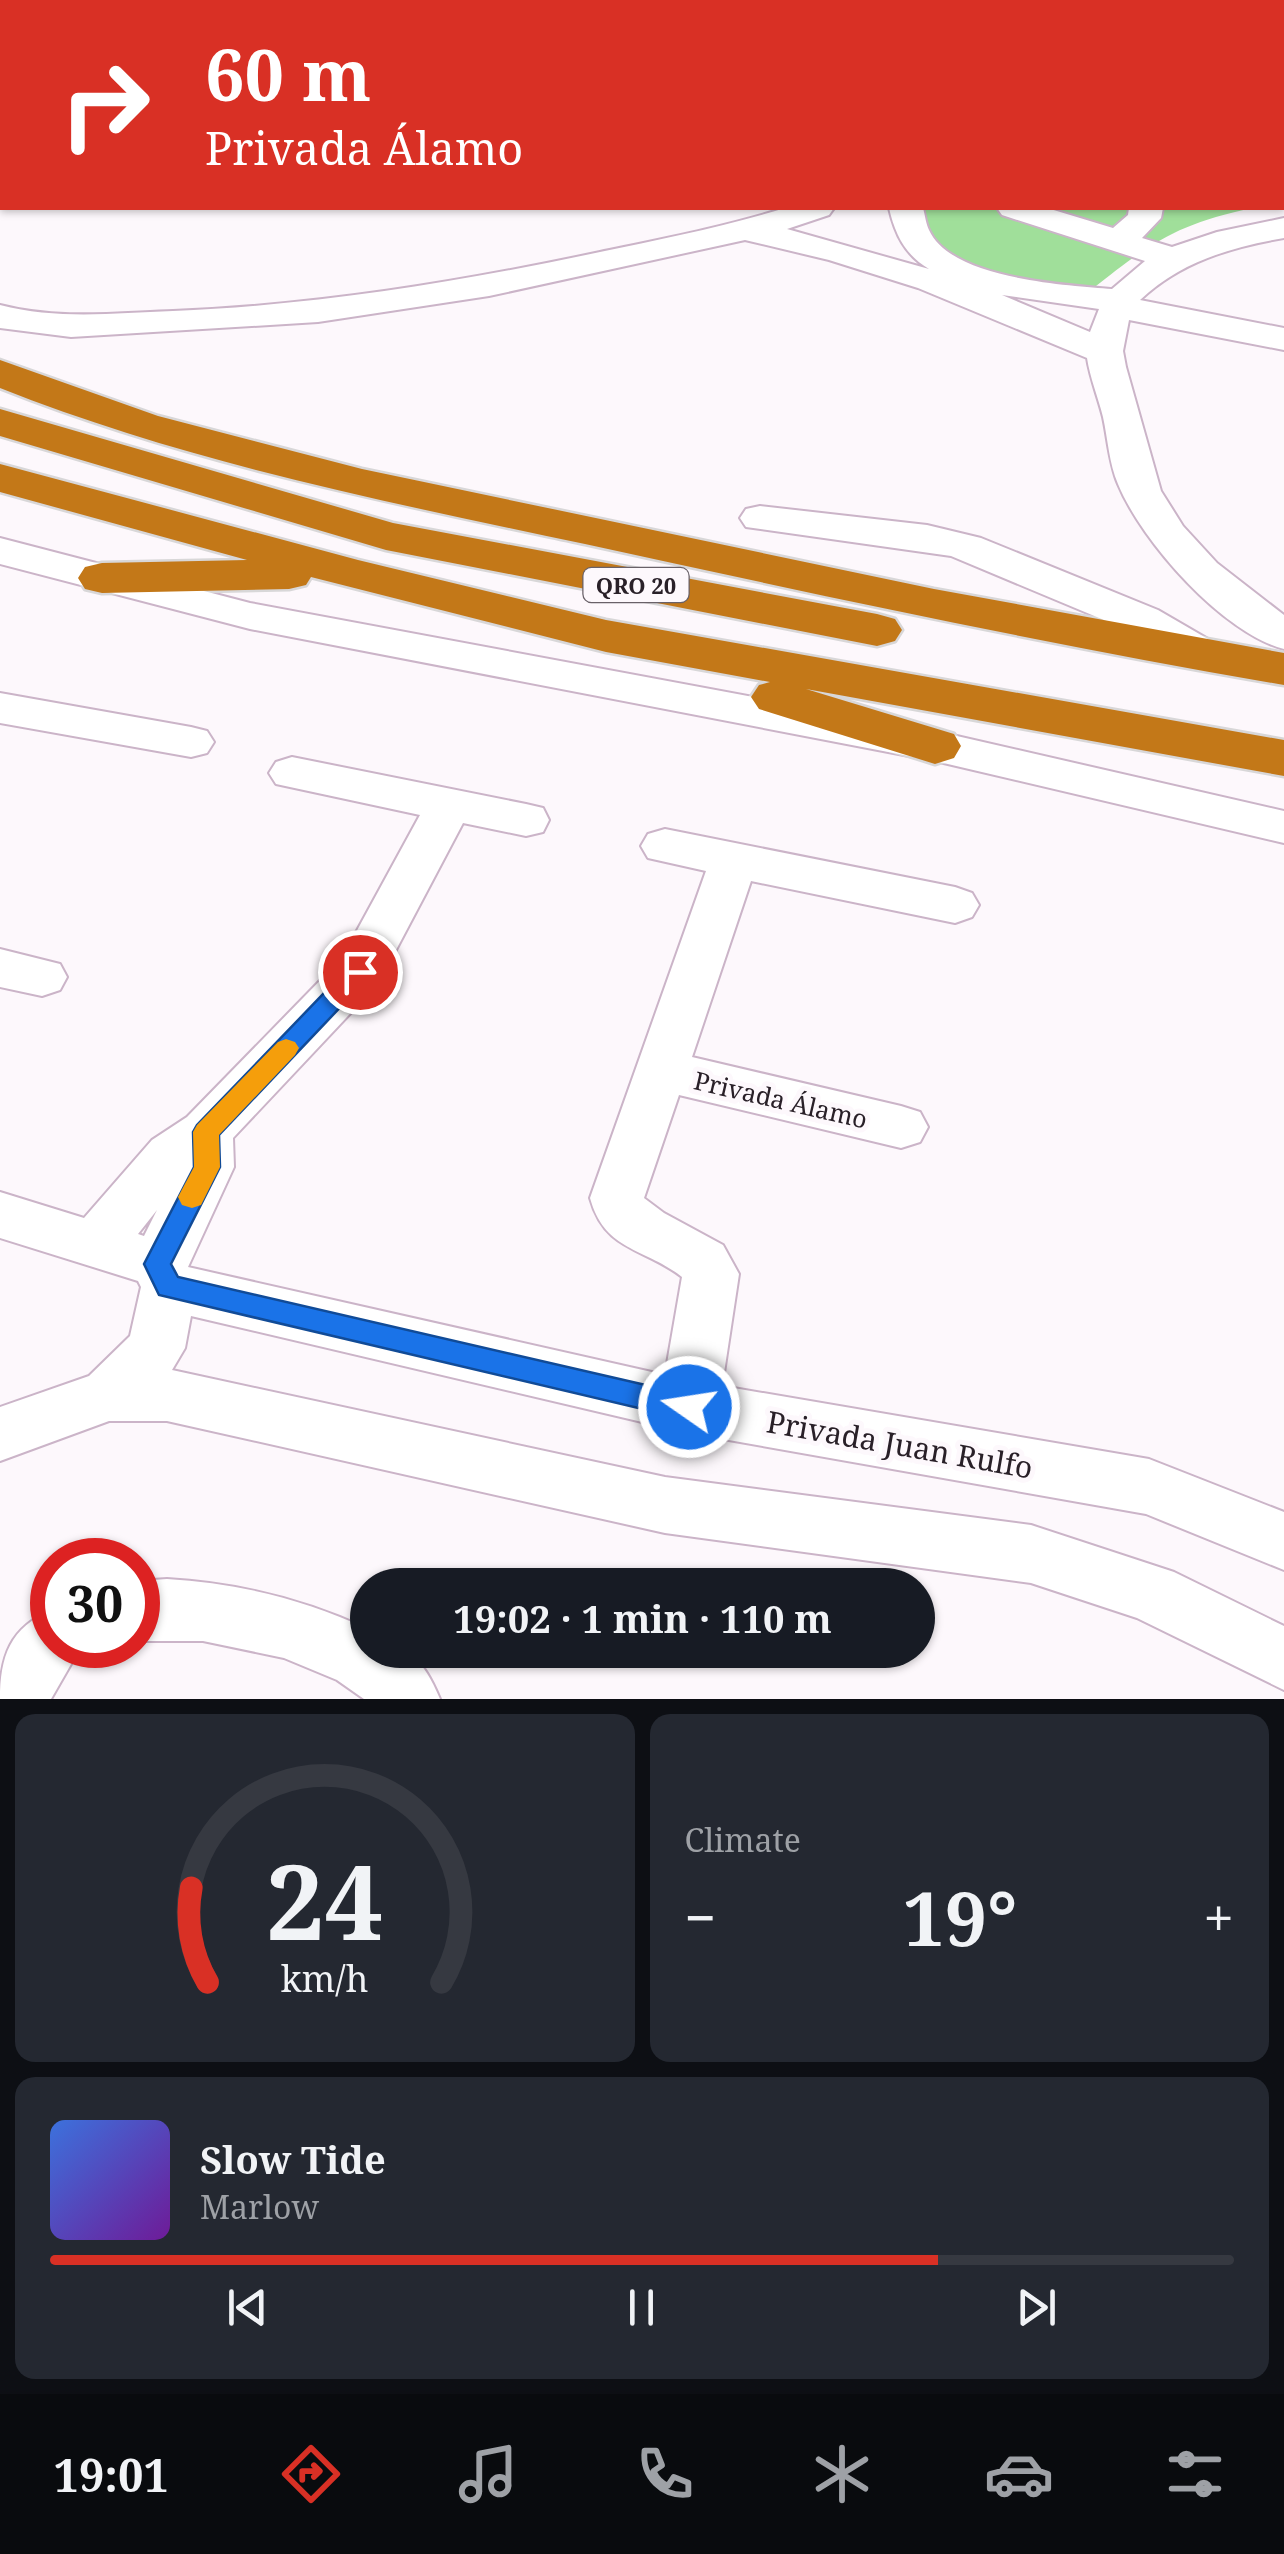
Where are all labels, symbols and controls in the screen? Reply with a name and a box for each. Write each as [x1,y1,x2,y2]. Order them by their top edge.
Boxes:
text: 60 m [205,26,371,122]
icon: right [40,40,170,170]
text: Privada Álamo [205,117,523,178]
road number: QRO 20 [584,568,688,602]
pin [318,930,403,1015]
icon: arrive [333,945,388,1000]
street label: Privada Álamo [691,1063,871,1135]
position arrow [637,1355,741,1459]
street label: Privada Juan Rulfo [764,1400,1036,1488]
speed limit sign: 30 [30,1538,160,1668]
text: 19:02 · 1 min · 110 m [453,1592,832,1644]
text: Climate [685,1818,801,1861]
text: 24 [266,1829,384,1970]
text: 19° [902,1866,1017,1968]
text: − [685,1879,716,1954]
text: + [1203,1879,1234,1954]
text: km/h [281,1954,369,2002]
text: Slow Tide [200,2133,386,2185]
text: Marlow [200,2185,319,2228]
icon: previous [220,2280,275,2335]
icon: pause [614,2280,669,2335]
icon: next [1009,2280,1064,2335]
icon: directions [276,2439,346,2509]
icon: music [453,2439,523,2509]
icon: phone [630,2439,700,2509]
icon: climate [807,2439,877,2509]
icon: car [984,2439,1054,2509]
icon: filters [1160,2439,1230,2509]
text: 19:01 [53,2444,169,2505]

